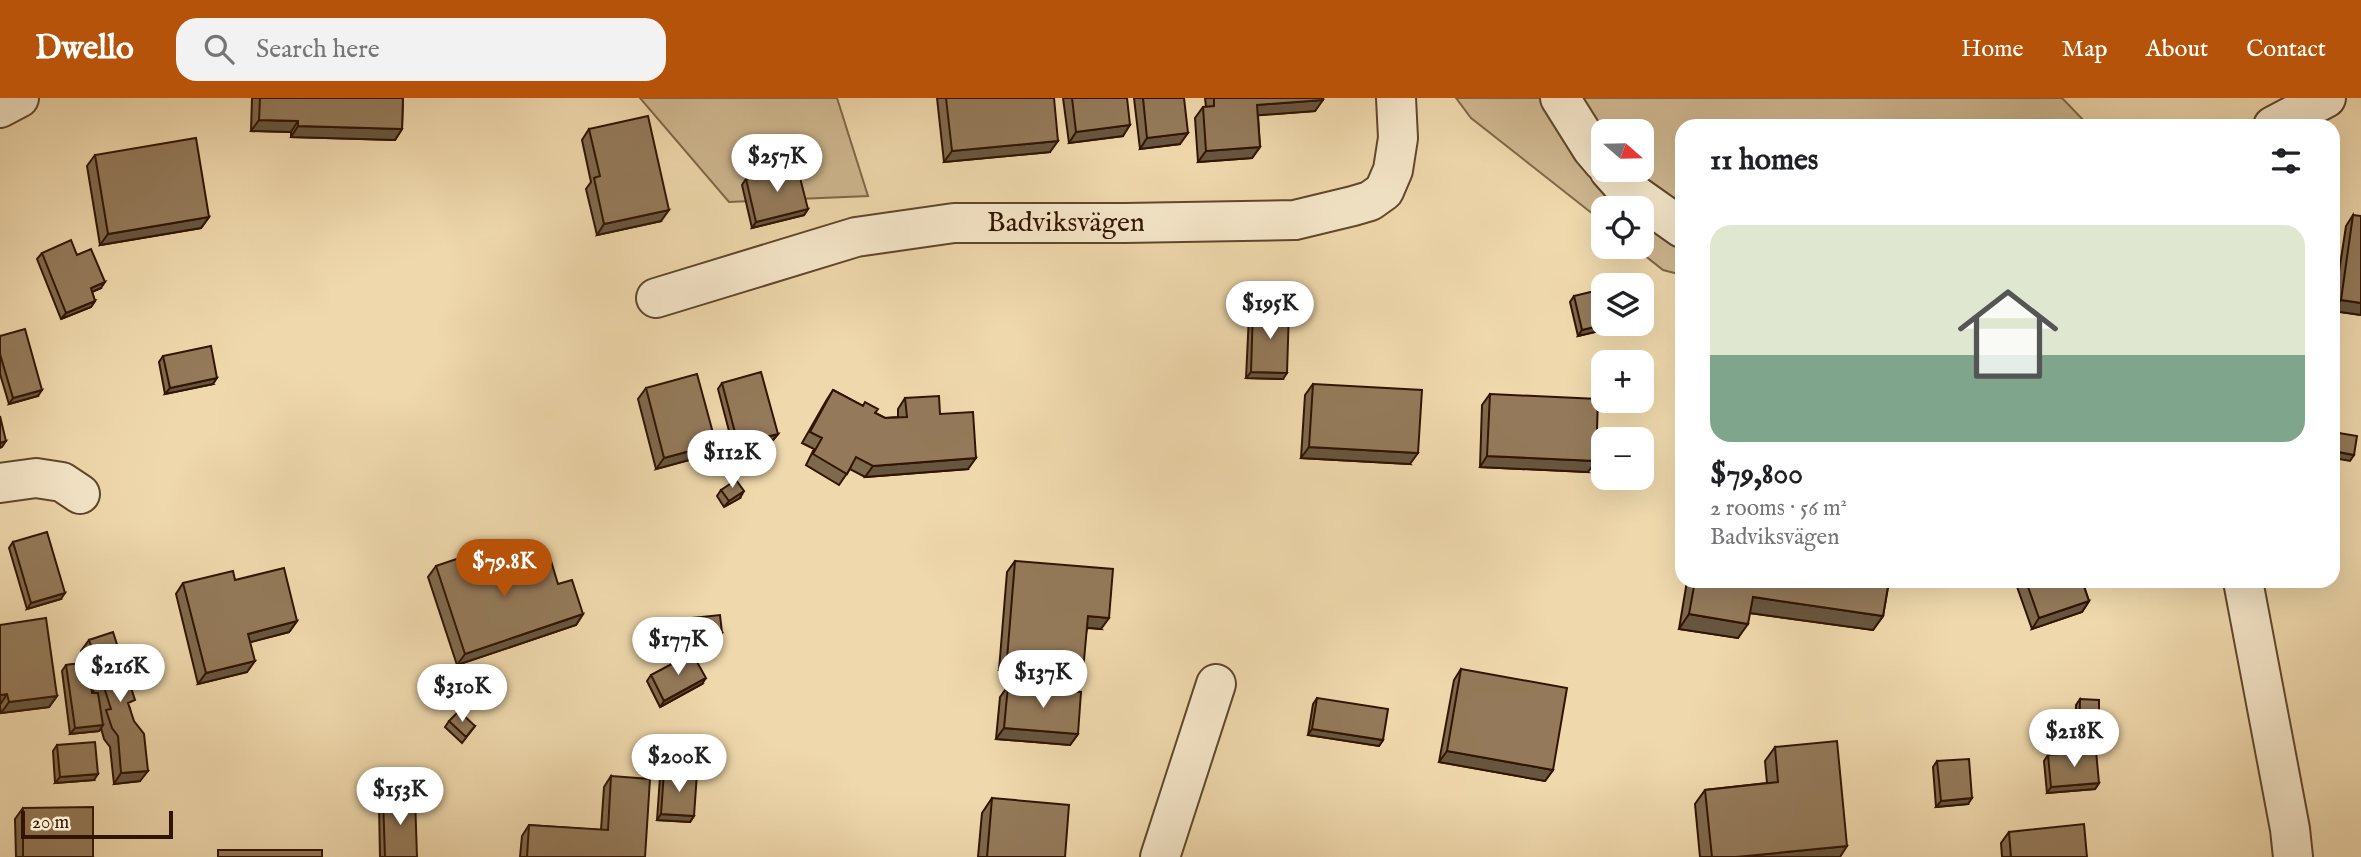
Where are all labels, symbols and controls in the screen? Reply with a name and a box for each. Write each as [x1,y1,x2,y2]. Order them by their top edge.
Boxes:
search box [176,18,666,81]
text: Dwello [35,28,134,70]
icon: search [200,30,238,68]
text: Search here [256,33,380,66]
text: Home [1961,34,2024,65]
text: Map [2062,34,2108,65]
text: About [2146,34,2208,65]
text: Contact [2246,34,2326,65]
north arrow [1591,119,1654,182]
map controls [1591,119,1654,490]
pin: $257K [728,134,826,194]
text: $257K [747,142,807,171]
text: 11 homes [1710,142,1818,180]
icon: filters [2267,142,2305,180]
button: locate [1591,196,1654,259]
street label: Badviksvägen [987,205,1145,241]
icon: home [1945,271,2071,397]
button: layers [1591,273,1654,336]
pin: $195K [1221,282,1319,341]
text: $195K [1242,289,1298,318]
button: + [1591,350,1654,413]
button: − [1591,427,1654,490]
pin: $112K [683,430,781,490]
text: $112K [703,438,761,467]
text: $79,800 [1710,456,1803,494]
text: 2 rooms · 56 m² [1710,494,1847,523]
text: Badviksvägen [1710,523,1839,552]
pin: $79.8K [447,540,561,599]
text: $79.8K [472,547,536,576]
pin: $177K [629,618,727,677]
text: $177K [648,625,708,654]
pin: $216K [71,644,169,704]
pin: $137K [994,650,1092,710]
text: $216K [91,652,149,681]
text: $137K [1014,658,1072,687]
pin: $310K [413,664,511,724]
text: $310K [433,672,491,701]
pin: $218K [2025,710,2123,769]
text: $218K [2045,717,2103,746]
pin: $200K [630,734,728,794]
text: $200K [648,742,710,771]
pin: $153K [351,768,449,827]
text: $153K [373,775,427,804]
scale bar [21,808,173,840]
text: 20 m [32,811,69,835]

